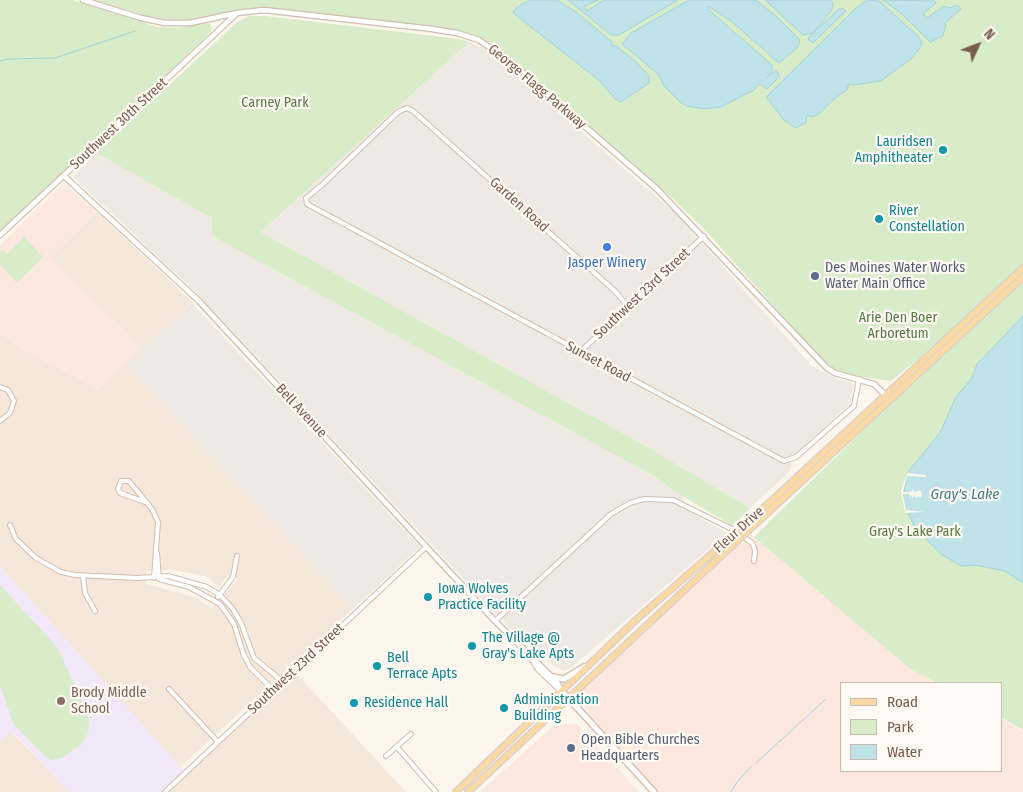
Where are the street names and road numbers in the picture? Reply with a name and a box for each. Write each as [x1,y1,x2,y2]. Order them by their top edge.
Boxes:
street label: George Flagg Parkway [484,41,590,133]
street label: Southwest 30th Street [67,75,171,173]
street label: Garden Road [486,174,552,236]
street label: Southwest 23rd Street [590,245,694,343]
street label: Sunset Road [563,338,633,386]
street label: Bell Avenue [272,381,330,441]
street label: Fleur Drive [710,503,768,557]
street label: Southwest 23rd Street [244,620,348,718]

